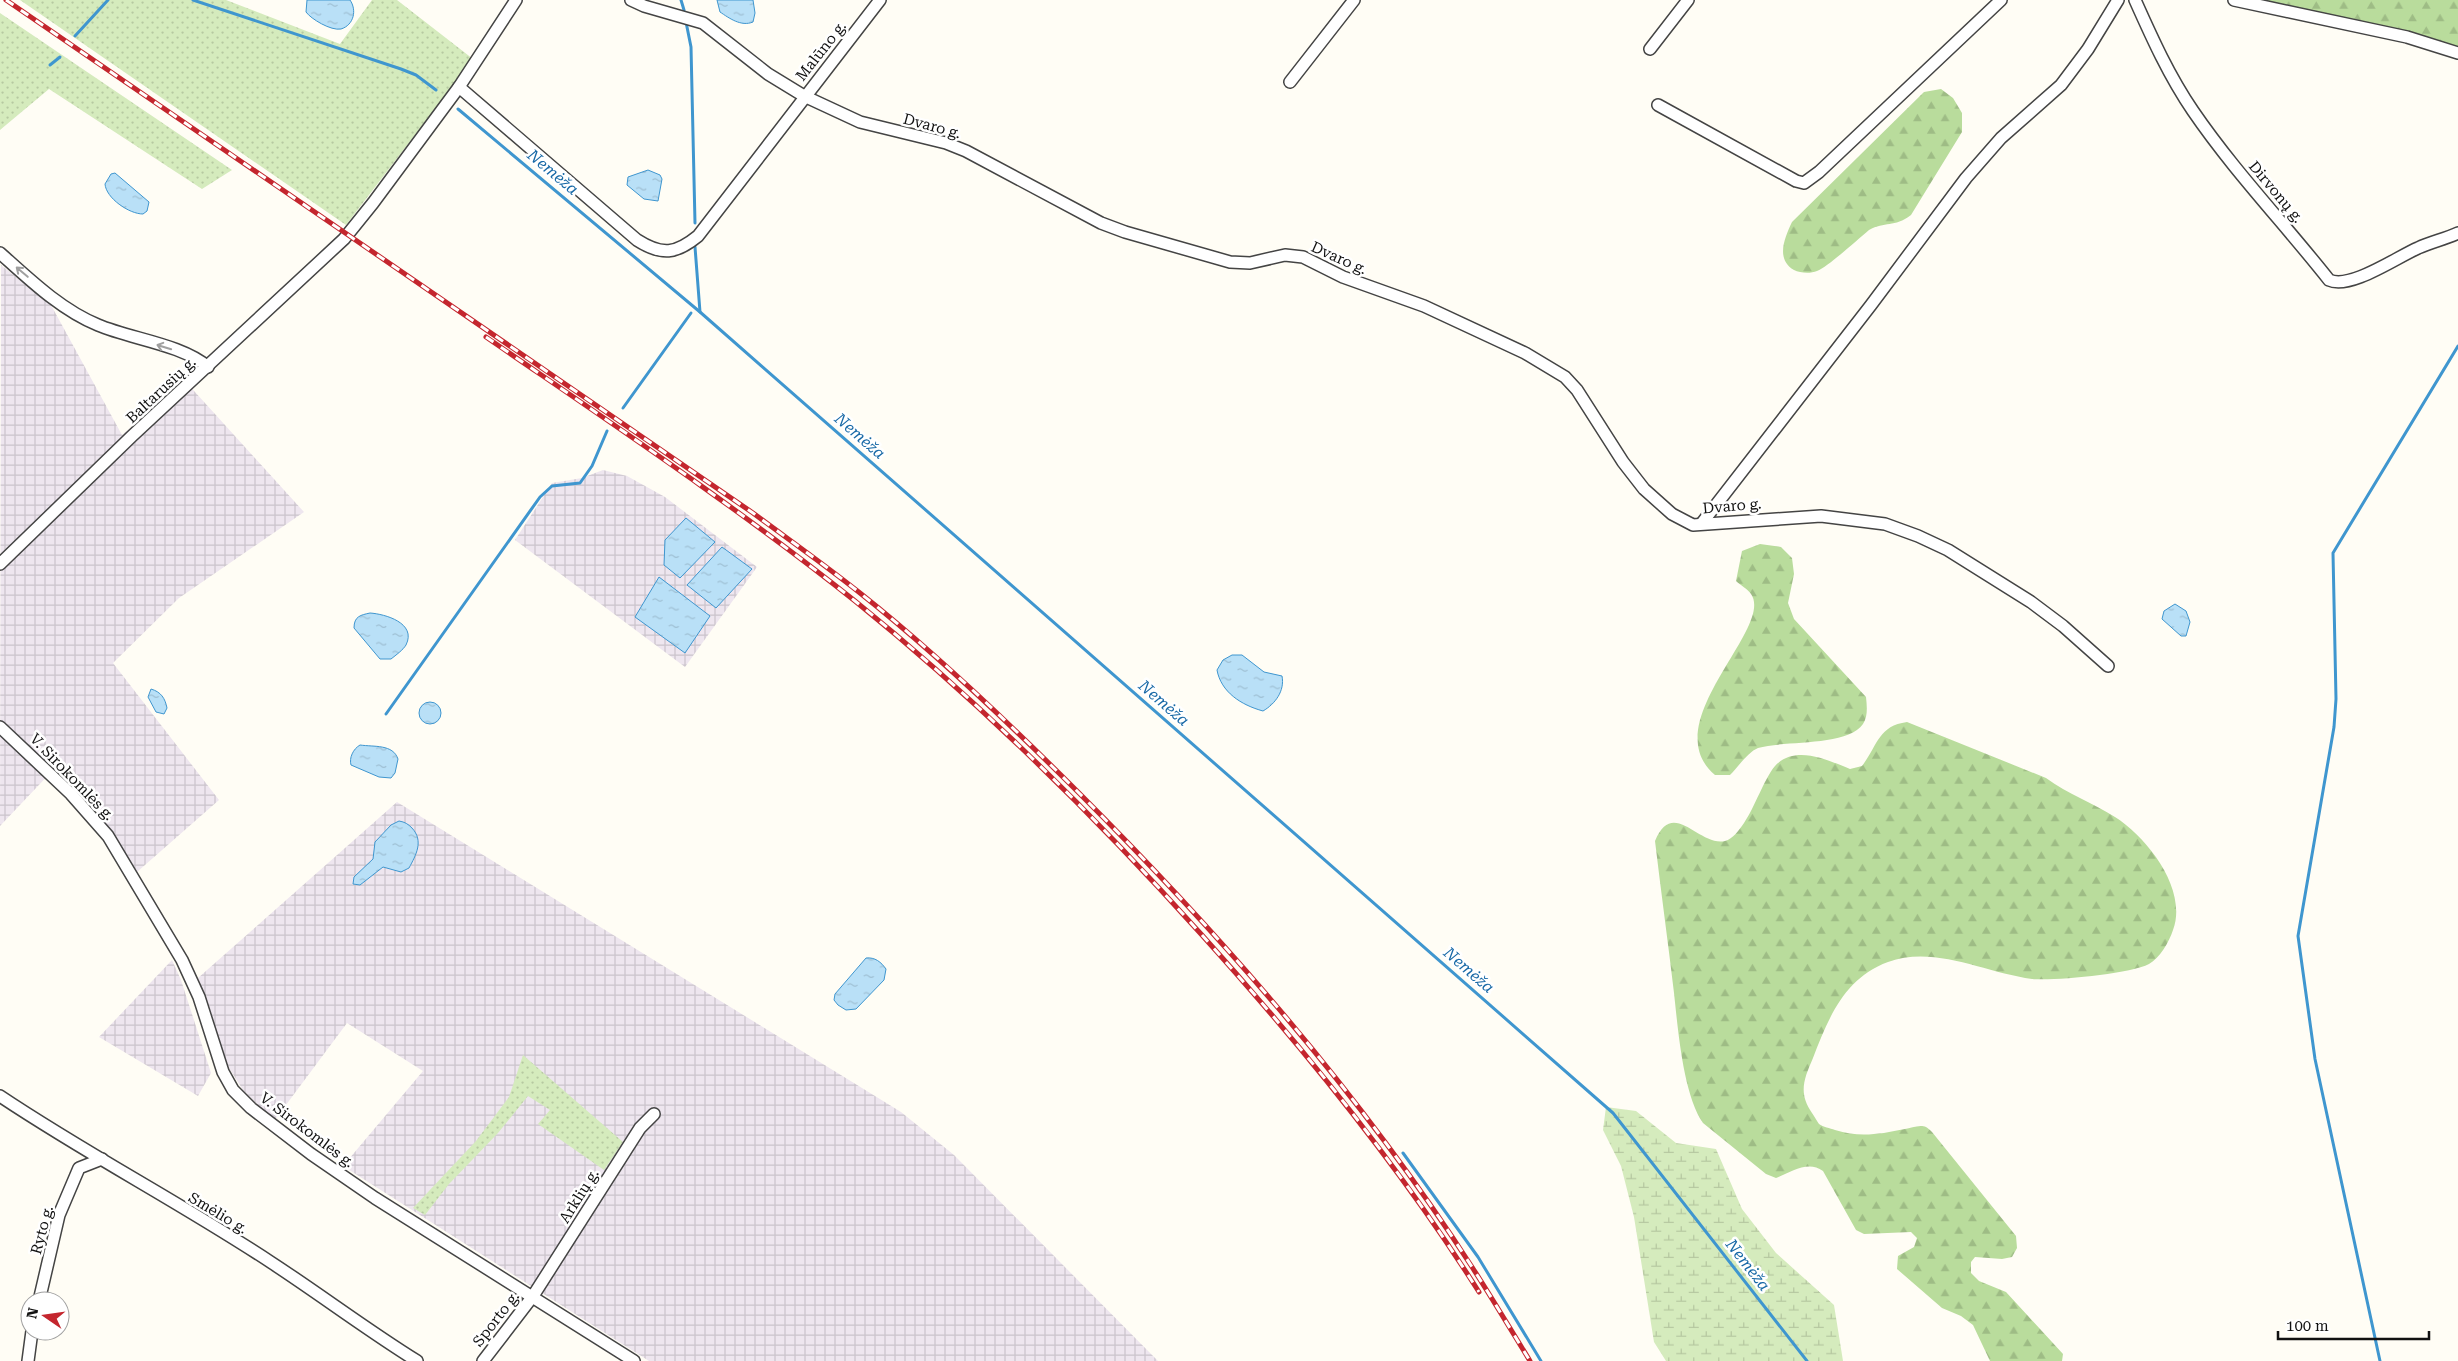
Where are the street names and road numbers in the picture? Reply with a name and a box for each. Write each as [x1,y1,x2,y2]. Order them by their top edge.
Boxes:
street label: Malūno g. [792,18,850,84]
street label: Dvaro g. [901,110,963,142]
street label: Dirvonų g. [2245,157,2307,227]
street label: Dvaro g. [1308,238,1370,278]
street label: Baltarusių g. [122,353,200,427]
street label: Dvaro g. [1702,494,1762,518]
street label: V. Sirokomlės g. [26,730,118,824]
street label: V. Sirokomlės g. [256,1089,358,1171]
street label: Arklių g. [555,1166,603,1226]
street label: Smėlio g. [185,1188,251,1238]
street label: Ryto g. [27,1204,57,1256]
street label: Sporto g. [469,1288,523,1350]

